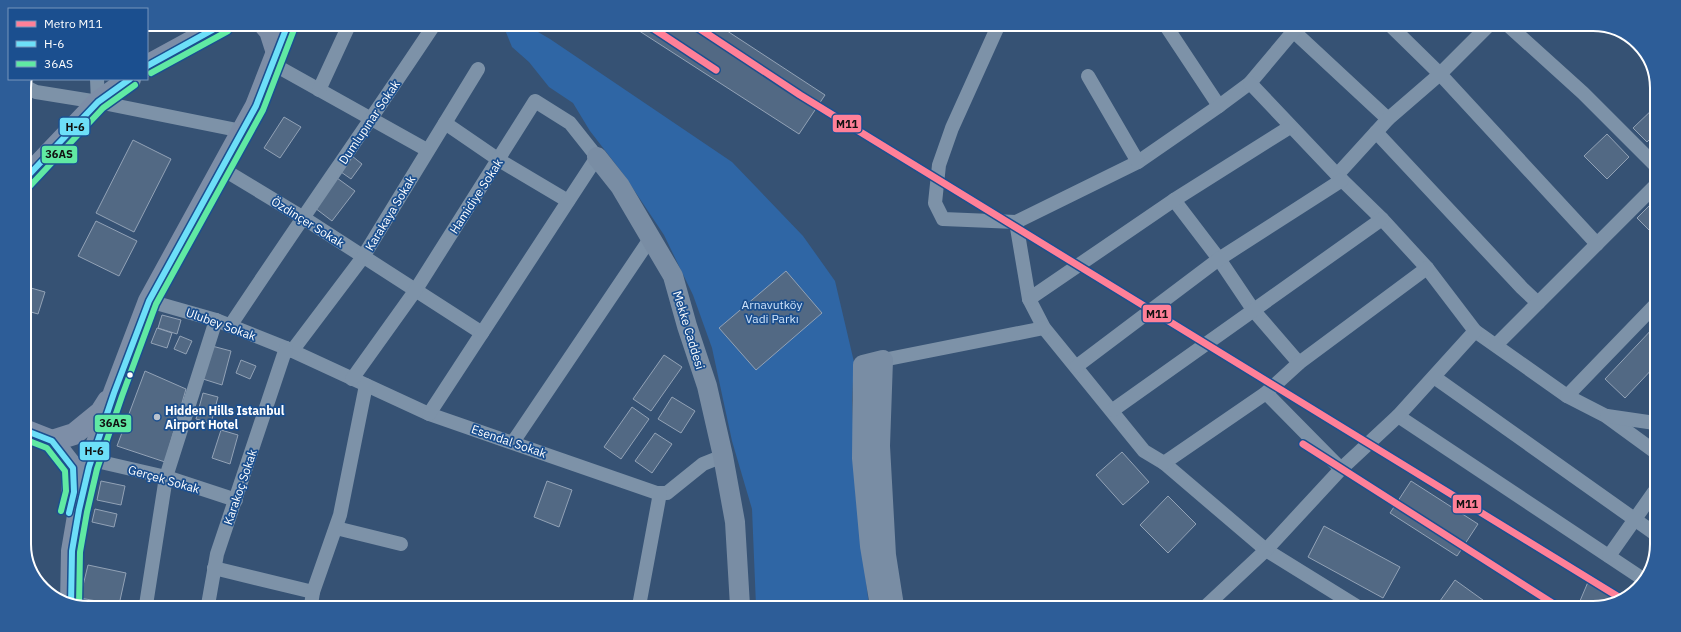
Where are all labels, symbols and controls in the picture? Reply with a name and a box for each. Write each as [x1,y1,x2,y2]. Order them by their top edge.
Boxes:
legend [8,8,148,80]
text: Metro M11 [44,16,103,31]
text: H-6 [44,36,64,51]
text: 36AS [44,56,73,71]
street label: Dumlupınar Sokak [335,76,403,167]
line badge: M11 [832,114,862,133]
line badge: H-6 [59,117,90,136]
text: M11 [836,117,858,131]
text: H-6 [66,120,85,134]
line badge: 36AS [41,145,78,164]
text: 36AS [45,147,73,161]
street label: Hamidiye Sokak [446,155,506,236]
street label: Karakaya Sokak [362,172,419,253]
street label: Özdinçer Sokak [269,194,348,251]
street label: Mekke Caddesi [670,289,708,371]
park label: Arnavutköy Vadi Parkı [742,297,802,326]
street label: Ulubey Sokak [184,304,259,344]
line badge: M11 [1142,304,1172,323]
text: M11 [1146,307,1168,321]
unlabelled marker [125,370,135,380]
place label: Hidden Hills Istanbul Airport Hotel [165,403,285,432]
marker: Hidden Hills Istanbul Airport Hotel [152,412,162,422]
line badge: 36AS [94,414,132,433]
text: 36AS [99,416,127,430]
street label: Esendal Sokak [469,421,549,461]
line badge: H-6 [79,441,110,461]
text: H-6 [85,444,104,458]
street label: Karakoç Sokak [220,447,260,527]
street label: Gerçek Sokak [127,462,202,497]
line badge: M11 [1452,494,1482,514]
text: M11 [1456,497,1478,511]

